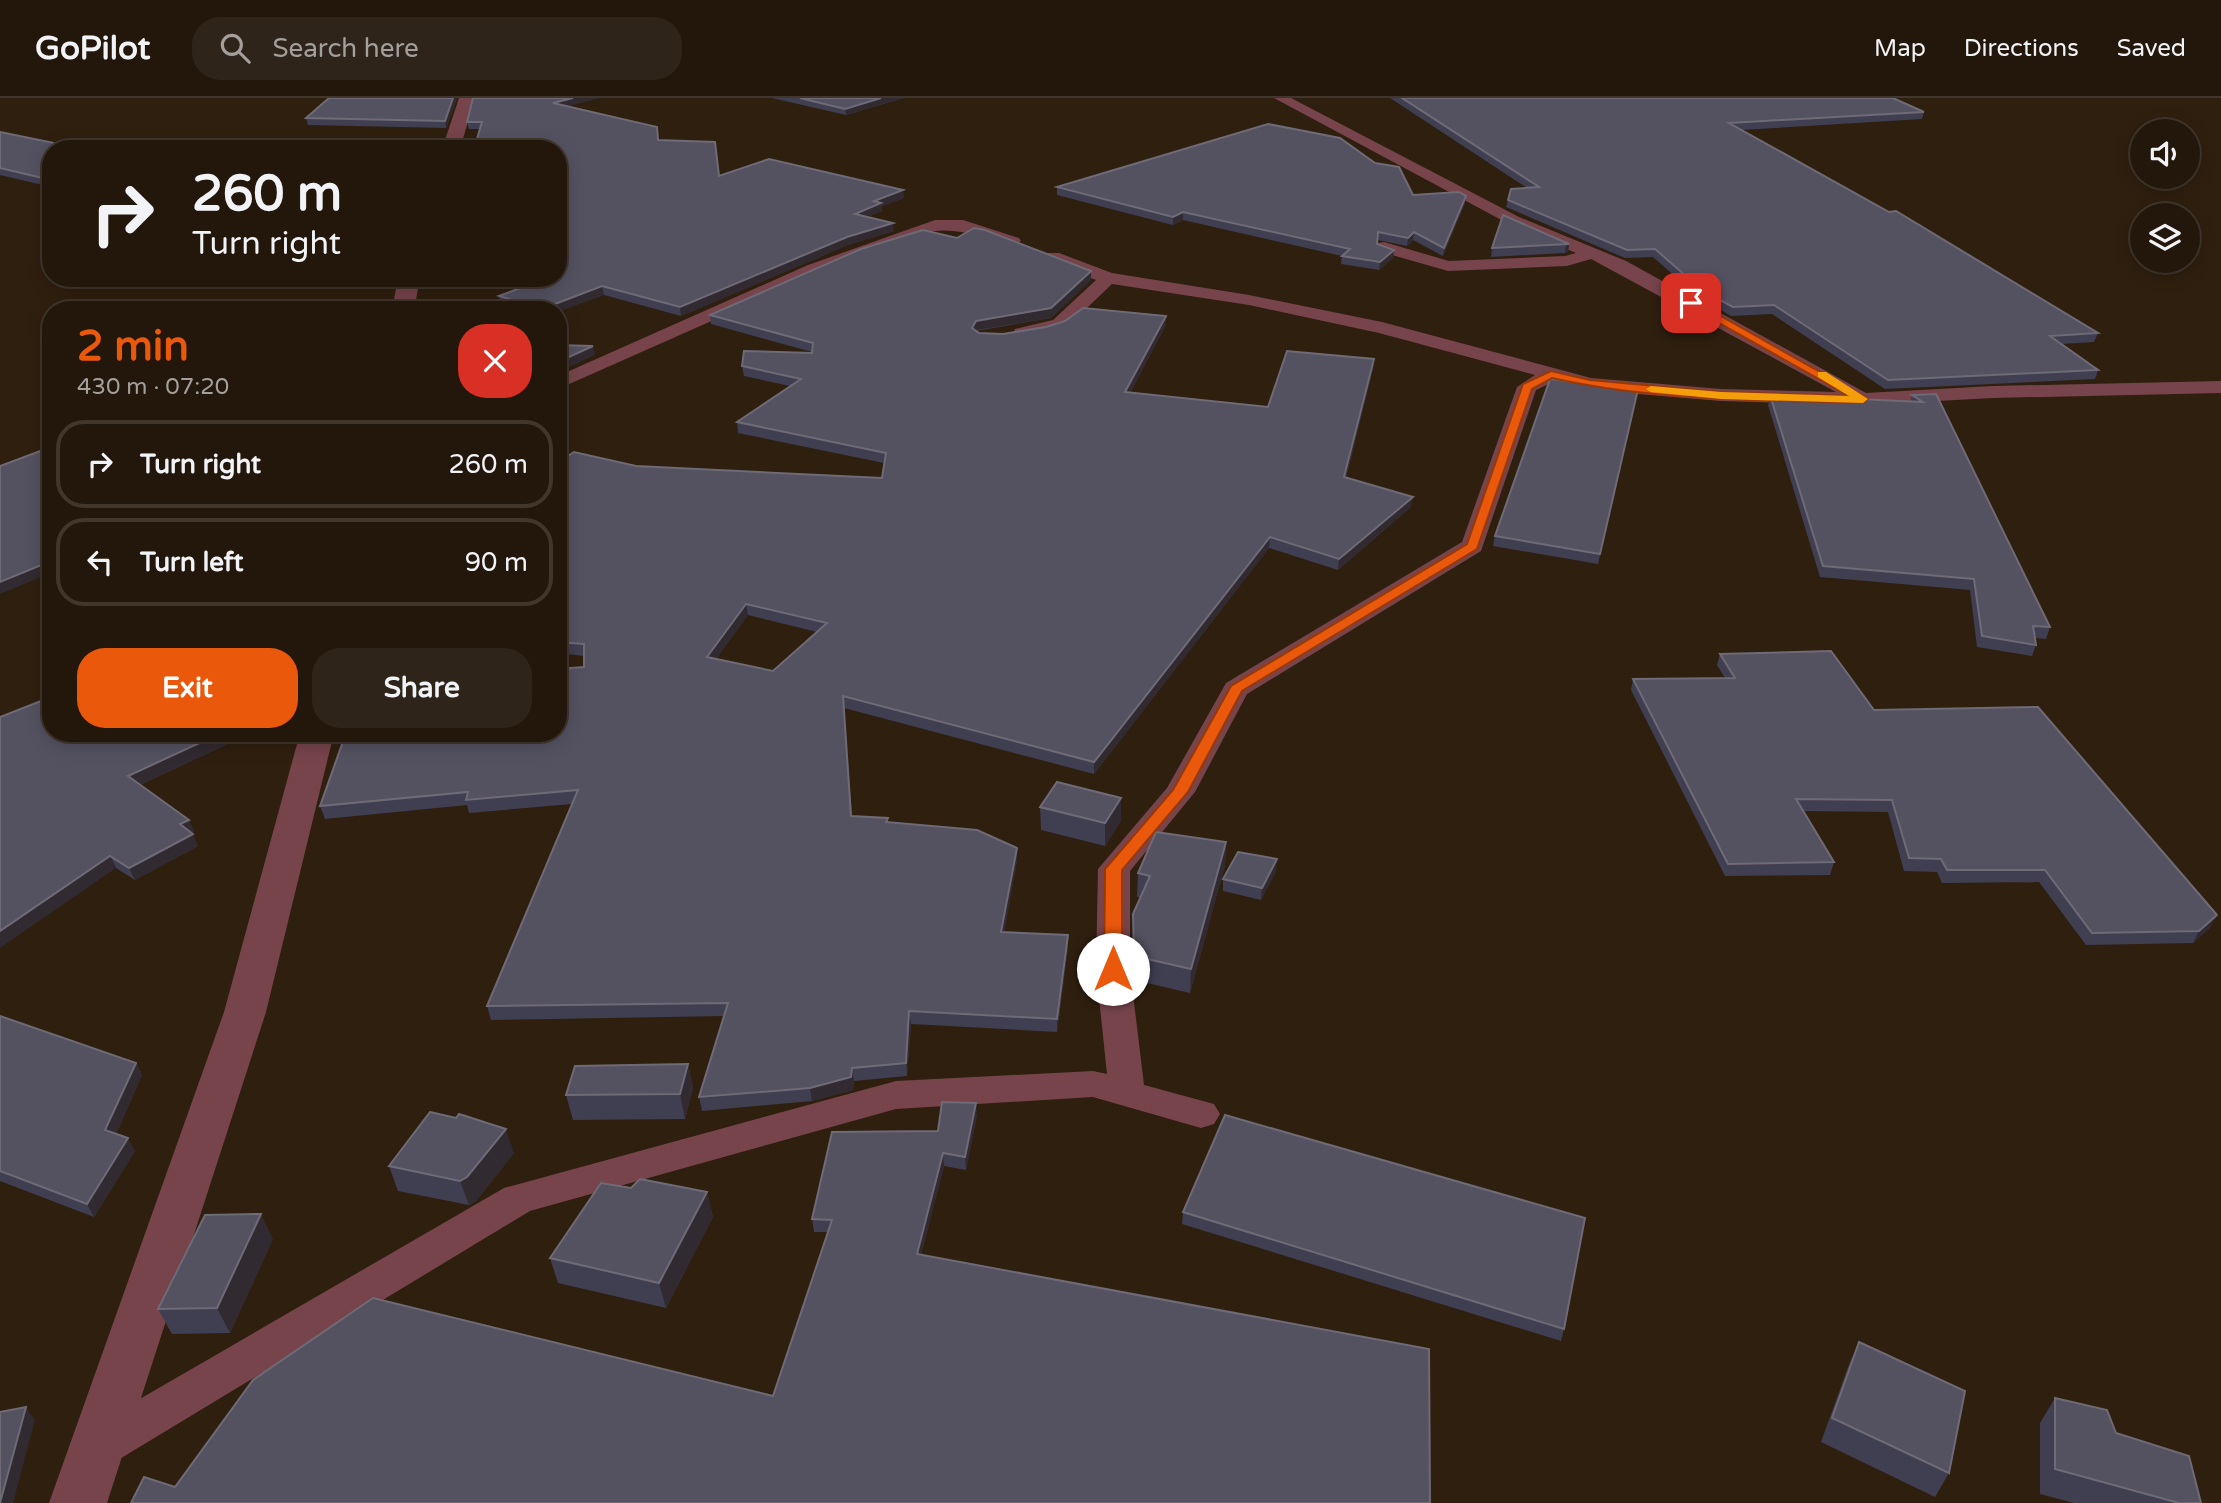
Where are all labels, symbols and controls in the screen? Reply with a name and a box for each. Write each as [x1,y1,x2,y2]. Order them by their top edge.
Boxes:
search box [192,17,682,80]
text: GoPilot [35,29,150,68]
icon: search [216,29,254,67]
text: Search here [272,33,419,64]
text: Map [1874,34,1926,63]
text: Directions [1964,34,2079,63]
text: Saved [2117,34,2186,63]
map controls [2130,119,2200,273]
button: sound [2130,119,2200,189]
text: 260 m [192,165,342,224]
icon: right [77,168,168,259]
button: layers [2130,203,2200,273]
text: Turn right [192,225,341,263]
pin [1661,273,1721,333]
icon: arrive [1672,284,1710,322]
text: 2 min [77,321,189,372]
button: close [458,324,532,398]
text: 430 m · 07:20 [77,373,229,401]
icon: right [81,445,119,483]
text: Turn right [140,449,261,480]
text: 260 m [448,449,528,480]
icon: left [81,543,119,581]
text: Turn left [140,547,243,578]
text: 90 m [465,547,528,578]
button: Exit [77,648,298,728]
button: Share [312,648,532,728]
position arrow [1076,932,1150,1006]

